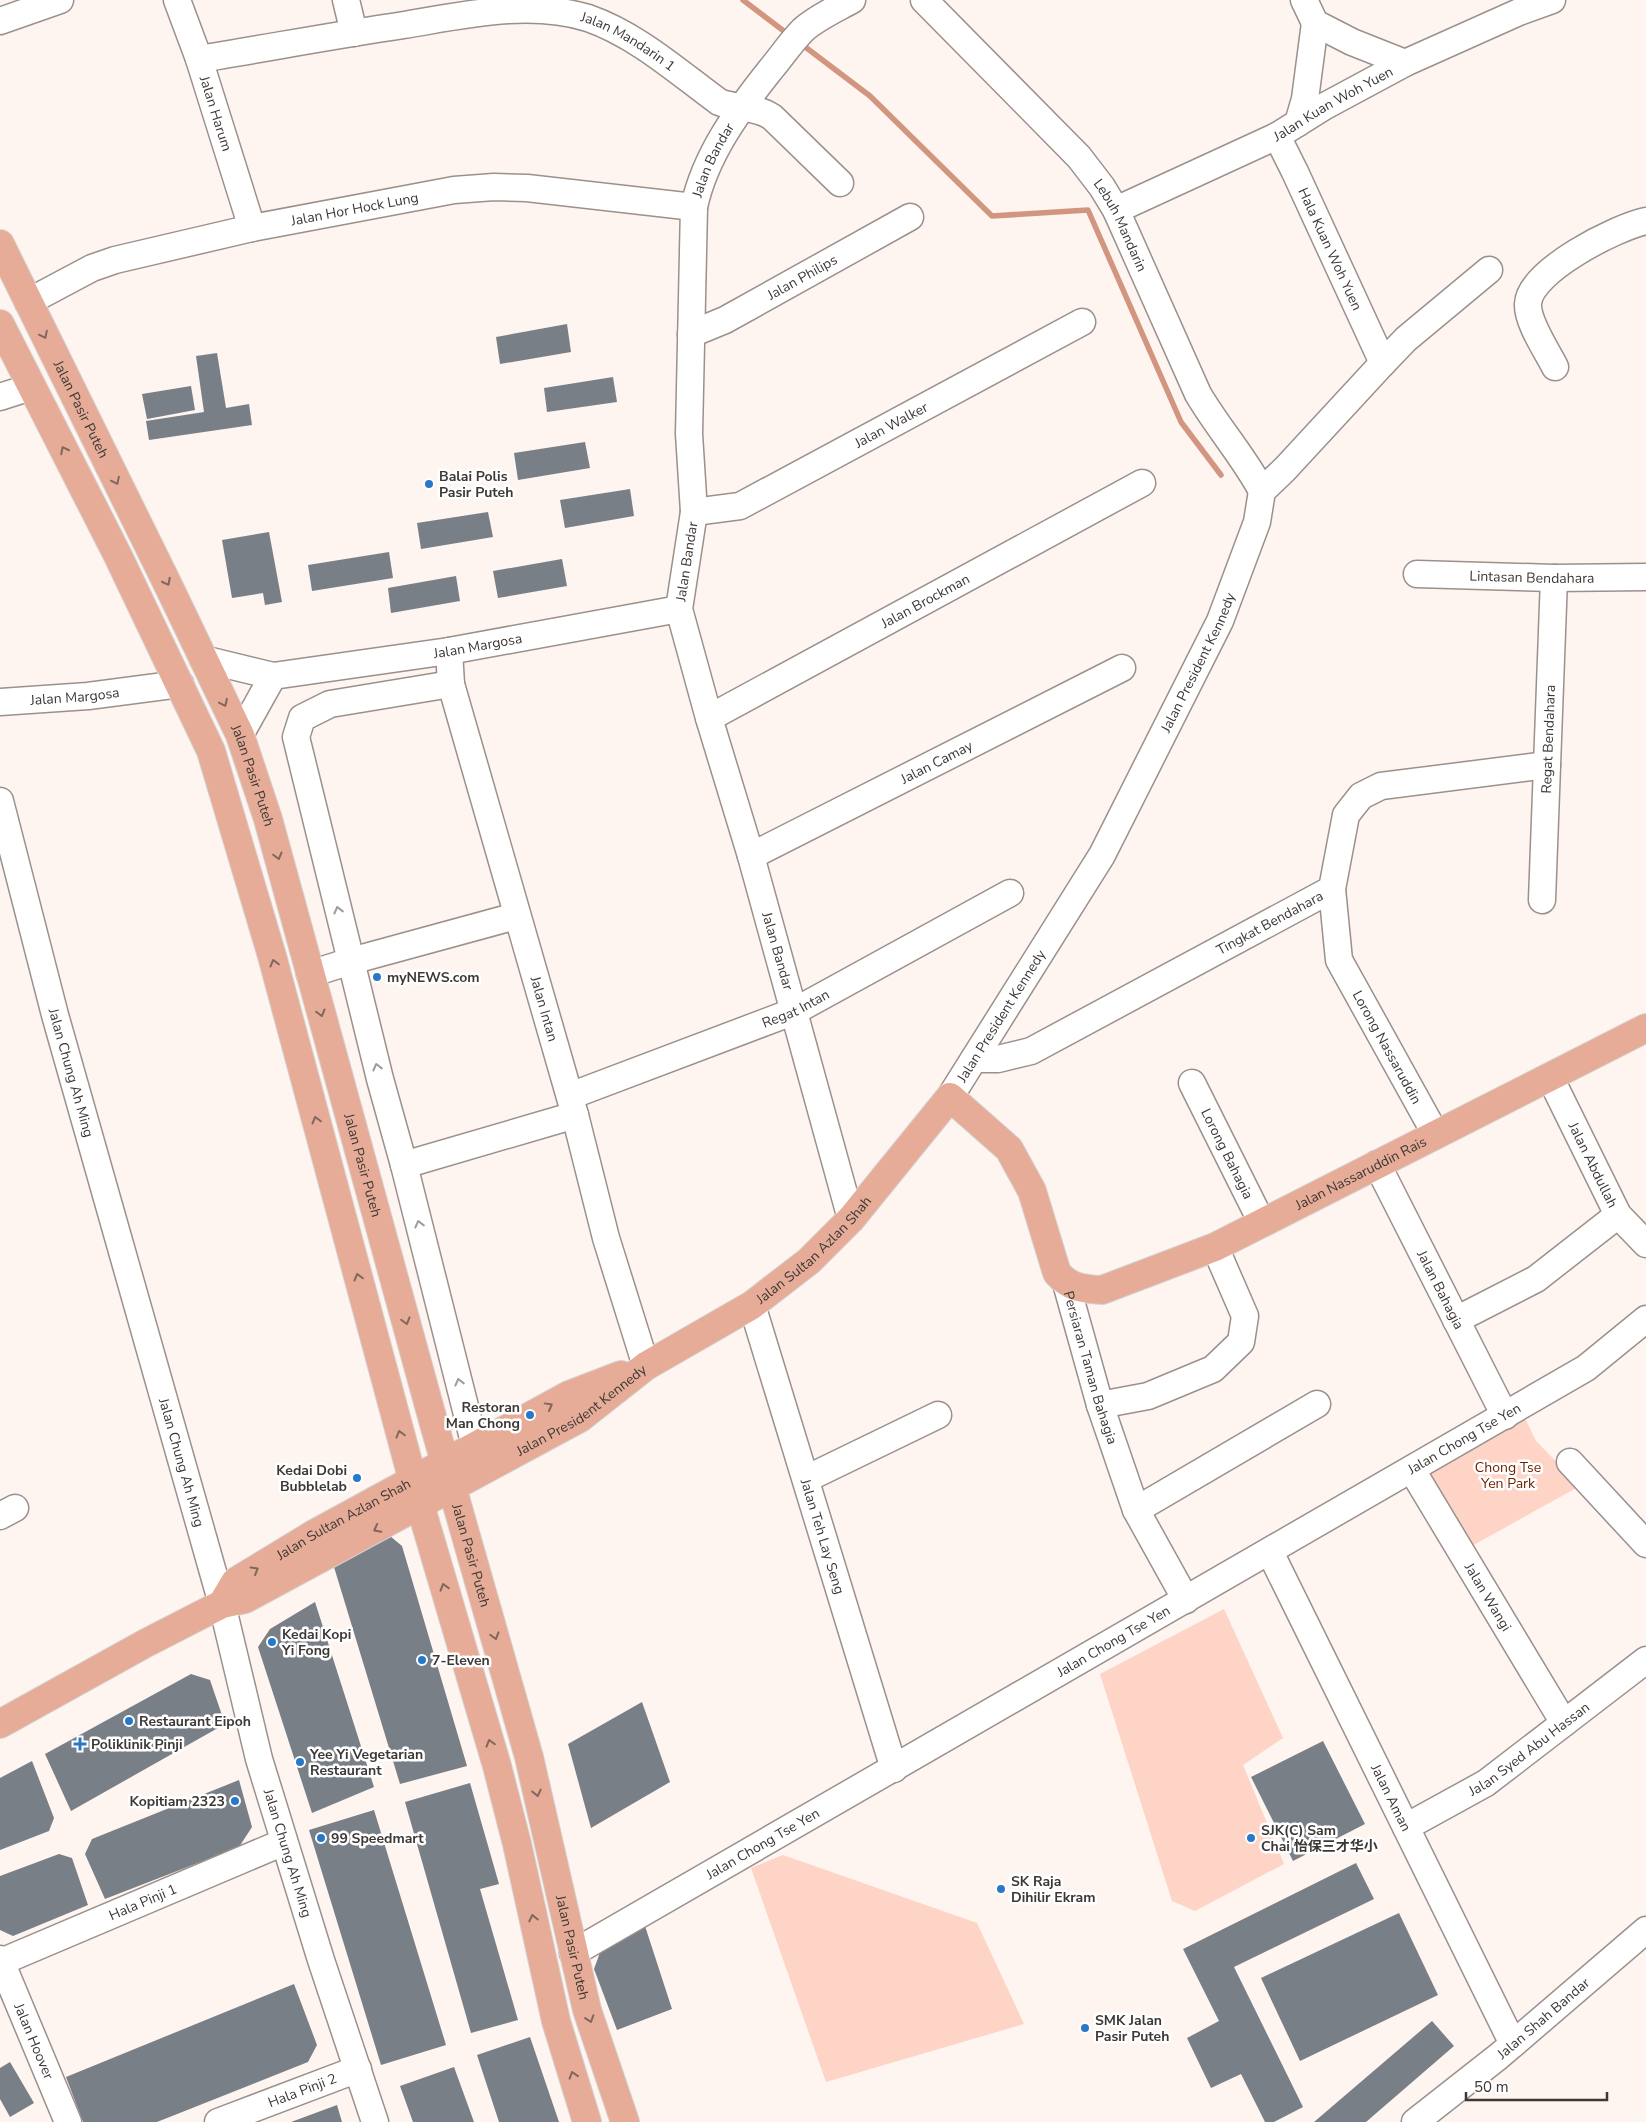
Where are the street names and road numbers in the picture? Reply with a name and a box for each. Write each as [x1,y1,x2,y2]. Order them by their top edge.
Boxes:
street label: Jalan Mandarin 1 [578,7,679,76]
street label: Jalan Kuan Woh Yuen [1270,62,1396,147]
street label: Jalan Harum [195,73,236,154]
street label: Jalan Bandar [688,119,739,200]
street label: Lebuh Mandarin [1089,175,1151,275]
street label: Hala Kuan Woh Yuen [1293,185,1367,314]
street label: Jalan Hor Hock Lung [289,188,420,231]
street label: Jalan Philips [763,250,841,305]
street label: Jalan Pasir Puteh [48,356,113,461]
street label: Jalan Walker [850,398,931,453]
street label: Jalan Bandar [671,520,702,604]
street label: Lintasan Bendahara [1469,567,1595,588]
street label: Jalan Brockman [877,569,973,633]
street label: Jalan President Kennedy [1156,589,1240,737]
street label: Jalan Margosa [431,629,524,663]
street label: Jalan Margosa [29,683,121,710]
street label: Regat Bendahara [1537,684,1560,794]
street label: Jalan Pasir Puteh [226,720,279,829]
street label: Jalan Camay [897,736,977,789]
street label: Tingkat Bendahara [1213,886,1327,960]
street label: Jalan Bandar [757,909,798,992]
street label: Jalan President Kennedy [952,945,1051,1087]
street label: Jalan Intan [525,973,562,1044]
street label: Regat Intan [759,985,833,1033]
street label: Lorong Nassaruddin [1348,987,1426,1108]
street label: Jalan Chung Ah Ming [43,1005,98,1140]
street label: Lorong Bahagia [1196,1105,1258,1202]
street label: Jalan Pasir Puteh [339,1110,386,1219]
street label: Jalan Abdullah [1563,1118,1622,1211]
street label: Jalan Nassaruddin Rais [1291,1132,1430,1215]
street label: Jalan Sultan Azlan Shah [752,1192,876,1309]
street label: Jalan Bahagia [1412,1246,1468,1333]
street label: Persiaran Taman Bahagia [1059,1289,1122,1447]
street label: Jalan President Kennedy [512,1360,651,1461]
street label: Jalan Chung Ah Ming [154,1395,209,1529]
street label: Jalan Chong Tse Yen [1403,1399,1524,1480]
street label: Jalan Sultan Azlan Shah [272,1474,414,1565]
street label: Jalan Teh Lay Seng [795,1476,849,1596]
street label: Jalan Pasir Puteh [447,1501,495,1609]
street label: Jalan Wangi [1459,1559,1516,1635]
street label: Jalan Chong Tse Yen [1053,1601,1174,1682]
street label: Jalan Syed Abu Hassan [1464,1698,1594,1801]
street label: Jalan Aman [1366,1760,1416,1835]
street label: Jalan Chung Ah Ming [259,1786,316,1920]
street label: Jalan Chong Tse Yen [702,1804,823,1885]
street label: Hala Pinji 1 [106,1880,180,1925]
street label: Jalan Pasir Puteh [551,1892,593,2002]
street label: Jalan Shah Bandar [1492,1974,1594,2064]
street label: Jalan Hoover [9,1999,58,2082]
street label: Hala Pinji 2 [265,2069,339,2112]

